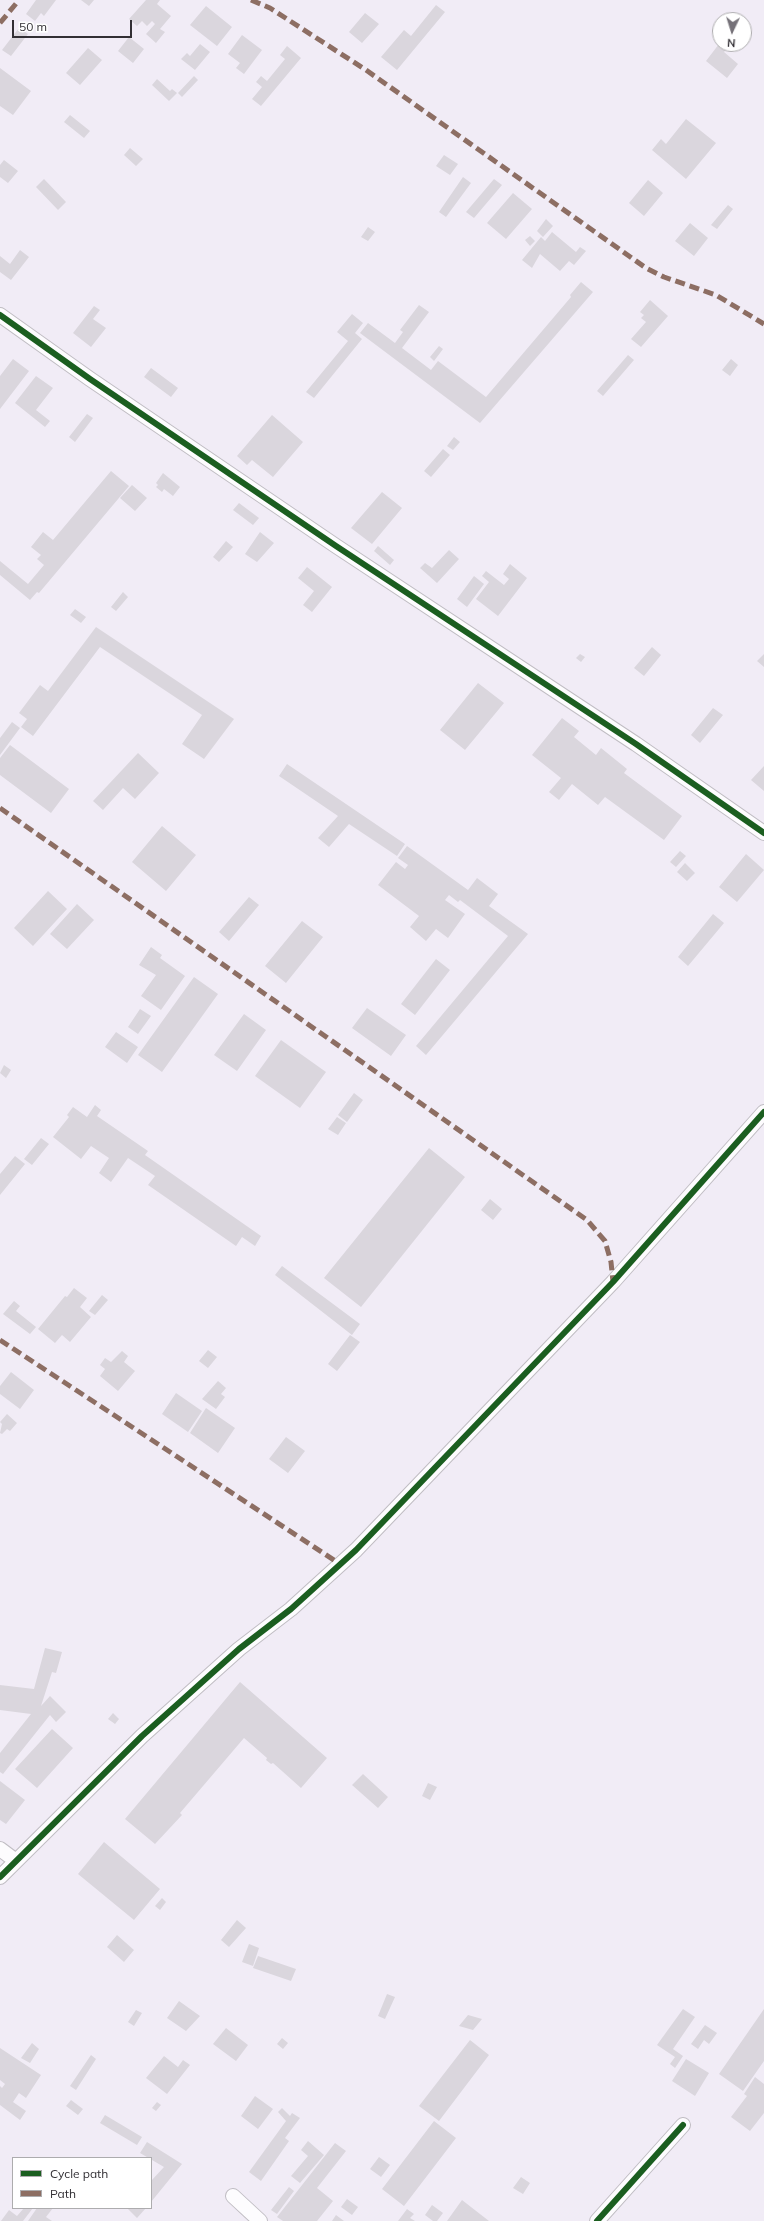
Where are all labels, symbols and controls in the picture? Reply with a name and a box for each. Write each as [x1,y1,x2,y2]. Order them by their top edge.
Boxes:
scale bar [14,12,134,38]
north arrow [712,12,752,52]
text: 50 m [19,19,47,34]
text: N [727,36,736,50]
legend [12,2157,152,2209]
text: Cycle path [50,2166,108,2181]
text: Path [50,2186,76,2201]

